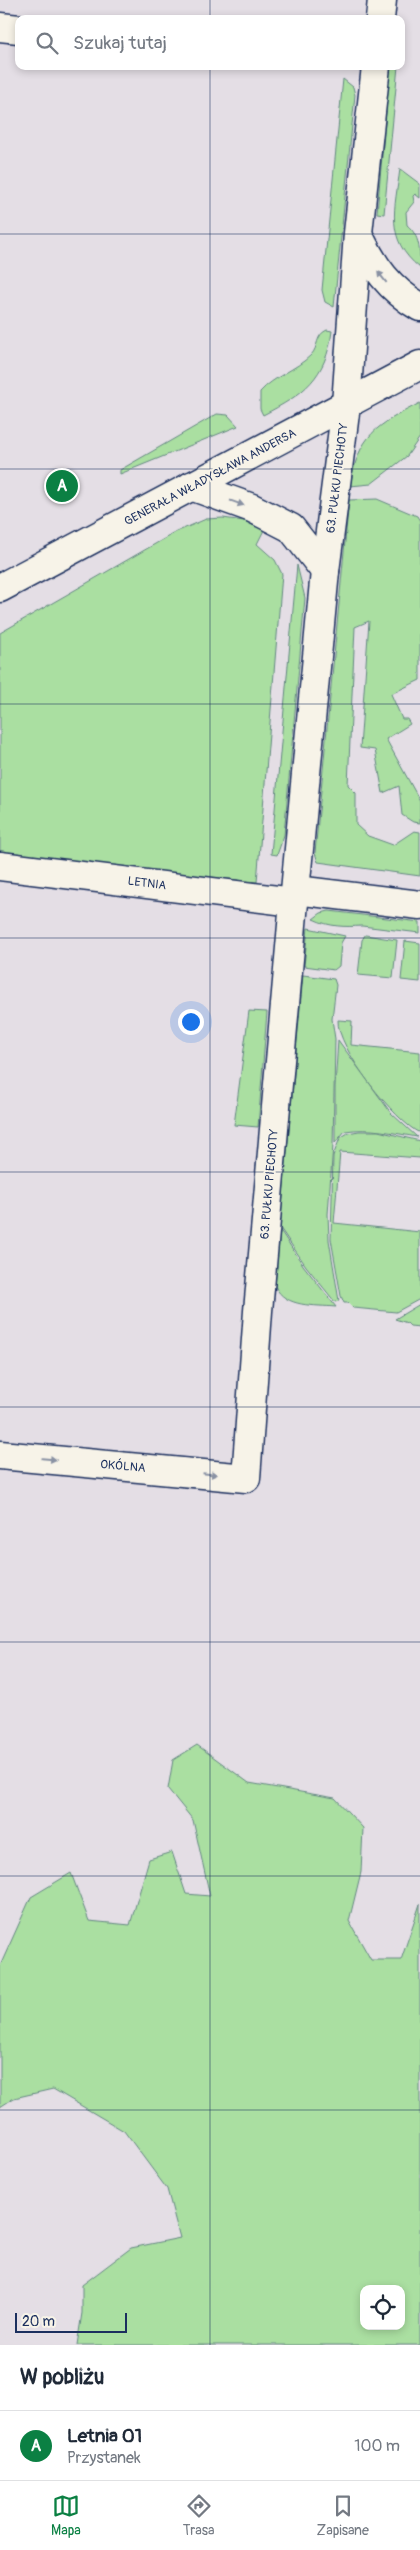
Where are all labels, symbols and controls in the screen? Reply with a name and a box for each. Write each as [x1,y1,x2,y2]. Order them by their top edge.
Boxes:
search box [15,15,405,70]
icon: search [33,29,61,57]
text: Szukaj tutaj [73,31,167,55]
one-way arrow [377,271,388,284]
street label: 63. PUŁKU PIECHOTY [323,422,352,534]
street label: GENERAŁA WŁADYSŁAWA ANDERSA [122,426,299,529]
pin: A [46,467,78,505]
one-way arrow [230,499,245,507]
street label: LETNIA [127,874,167,893]
your location [178,1009,204,1035]
street label: 63. PUŁKU PIECHOTY [257,1128,282,1240]
one-way arrow [41,1455,57,1463]
street label: OKÓLNA [100,1456,147,1476]
one-way arrow [203,1470,219,1478]
map controls [360,2285,405,2330]
button: locate [360,2285,405,2330]
scale bar [15,2310,128,2333]
text: 20 m [22,2313,55,2330]
text: W pobliżu [20,2364,104,2391]
text: Letnia 01 [67,2424,142,2448]
text: A [31,2436,41,2456]
text: 100 m [354,2436,400,2456]
text: Przystanek [67,2448,141,2468]
tab: Mapa [51,2492,81,2539]
tab: Trasa [183,2492,215,2539]
tab: Zapisane [317,2492,369,2539]

